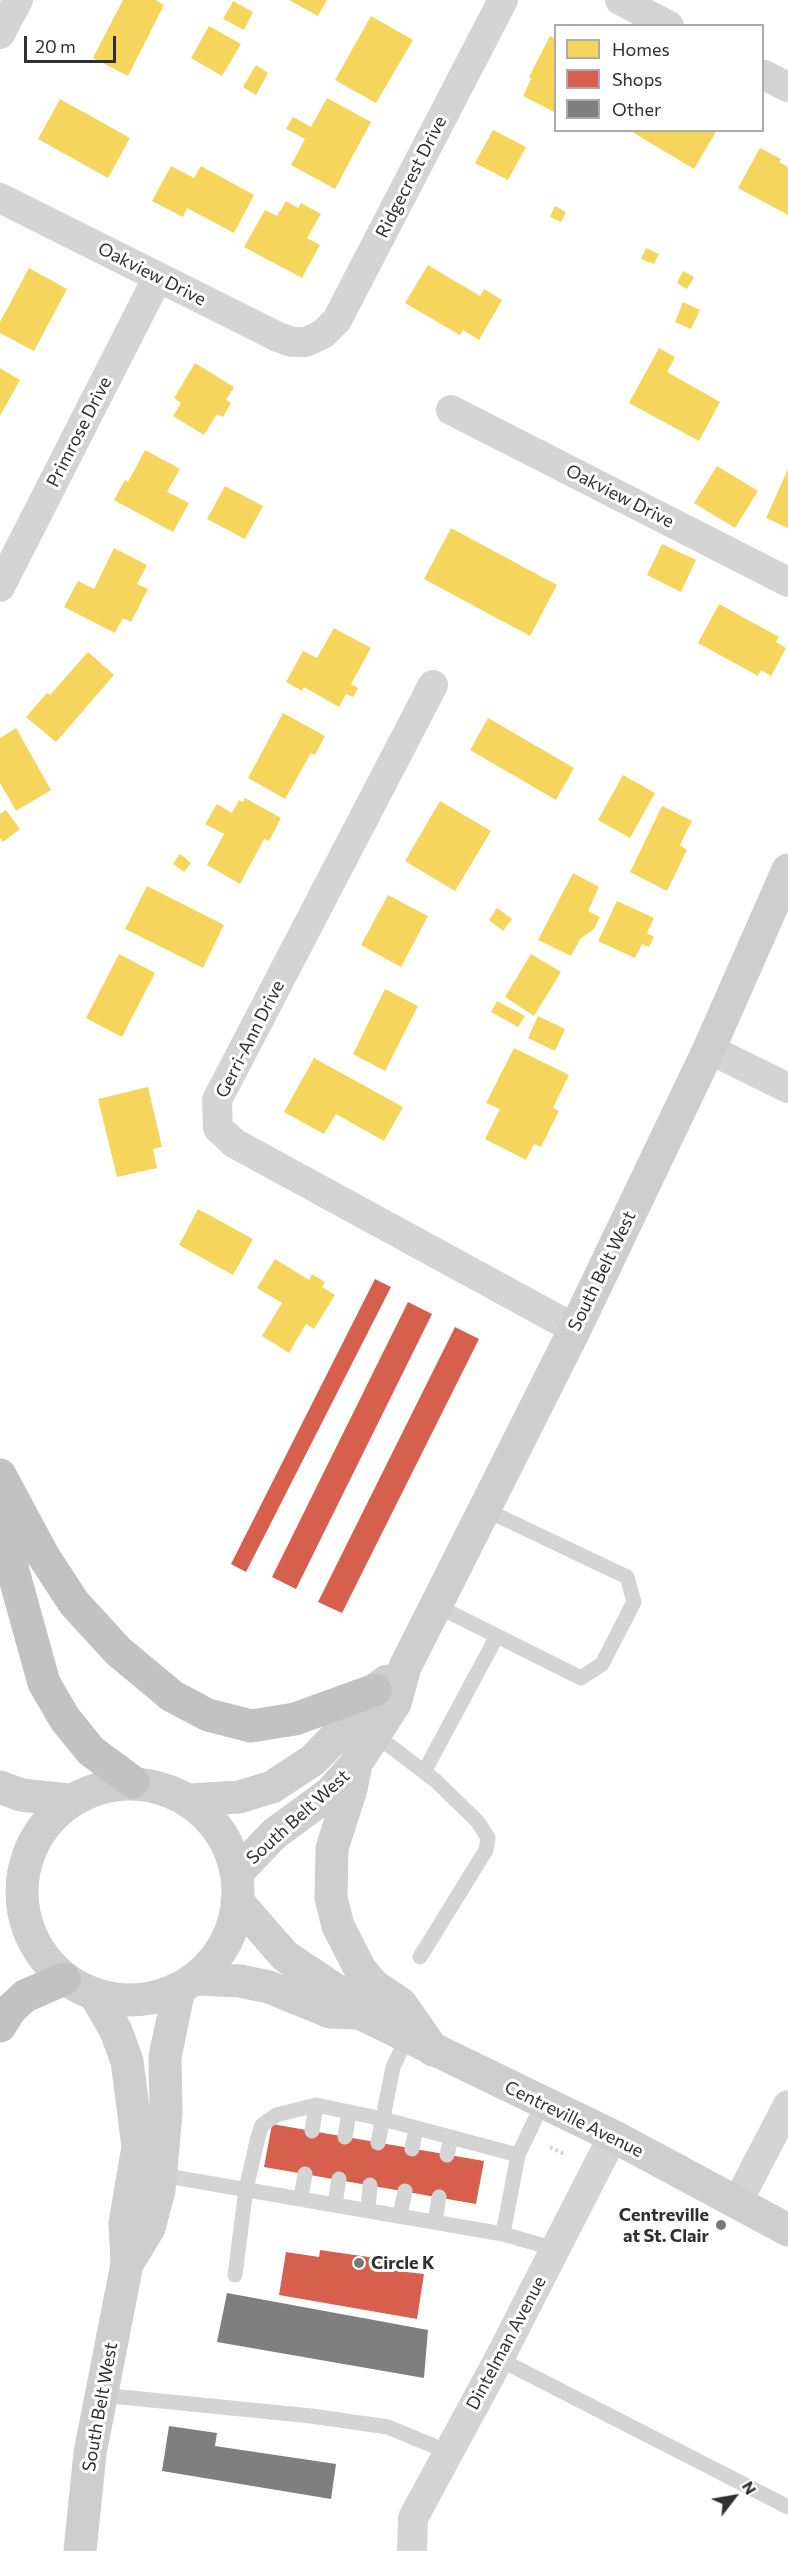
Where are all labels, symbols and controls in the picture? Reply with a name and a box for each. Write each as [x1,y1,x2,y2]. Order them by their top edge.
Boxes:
scale bar [27,24,118,62]
legend [554,24,764,132]
text: 20 m [35,35,76,57]
text: Homes [612,38,670,60]
text: Shops [612,68,662,90]
text: Other [612,98,661,120]
street label: Ridgecrest Drive [371,112,451,242]
street label: Oakview Drive [94,238,210,310]
street label: Primrose Drive [42,373,116,491]
street label: Oakview Drive [562,460,678,532]
street label: Gerri-Ann Drive [211,977,289,1101]
street label: South Belt West [564,1207,640,1335]
street label: South Belt West [242,1765,354,1869]
street label: Centreville Avenue [501,2076,647,2162]
place label: Centreville at St. Clair [619,2204,709,2246]
marker: Centreville at St. Clair [714,2218,728,2232]
place label: Circle K [371,2252,435,2274]
marker: Circle K [352,2256,366,2270]
street label: Dintelman Avenue [462,2272,550,2414]
street label: South Belt West [78,2341,122,2473]
north arrow [704,2467,764,2527]
text: N [739,2477,761,2498]

